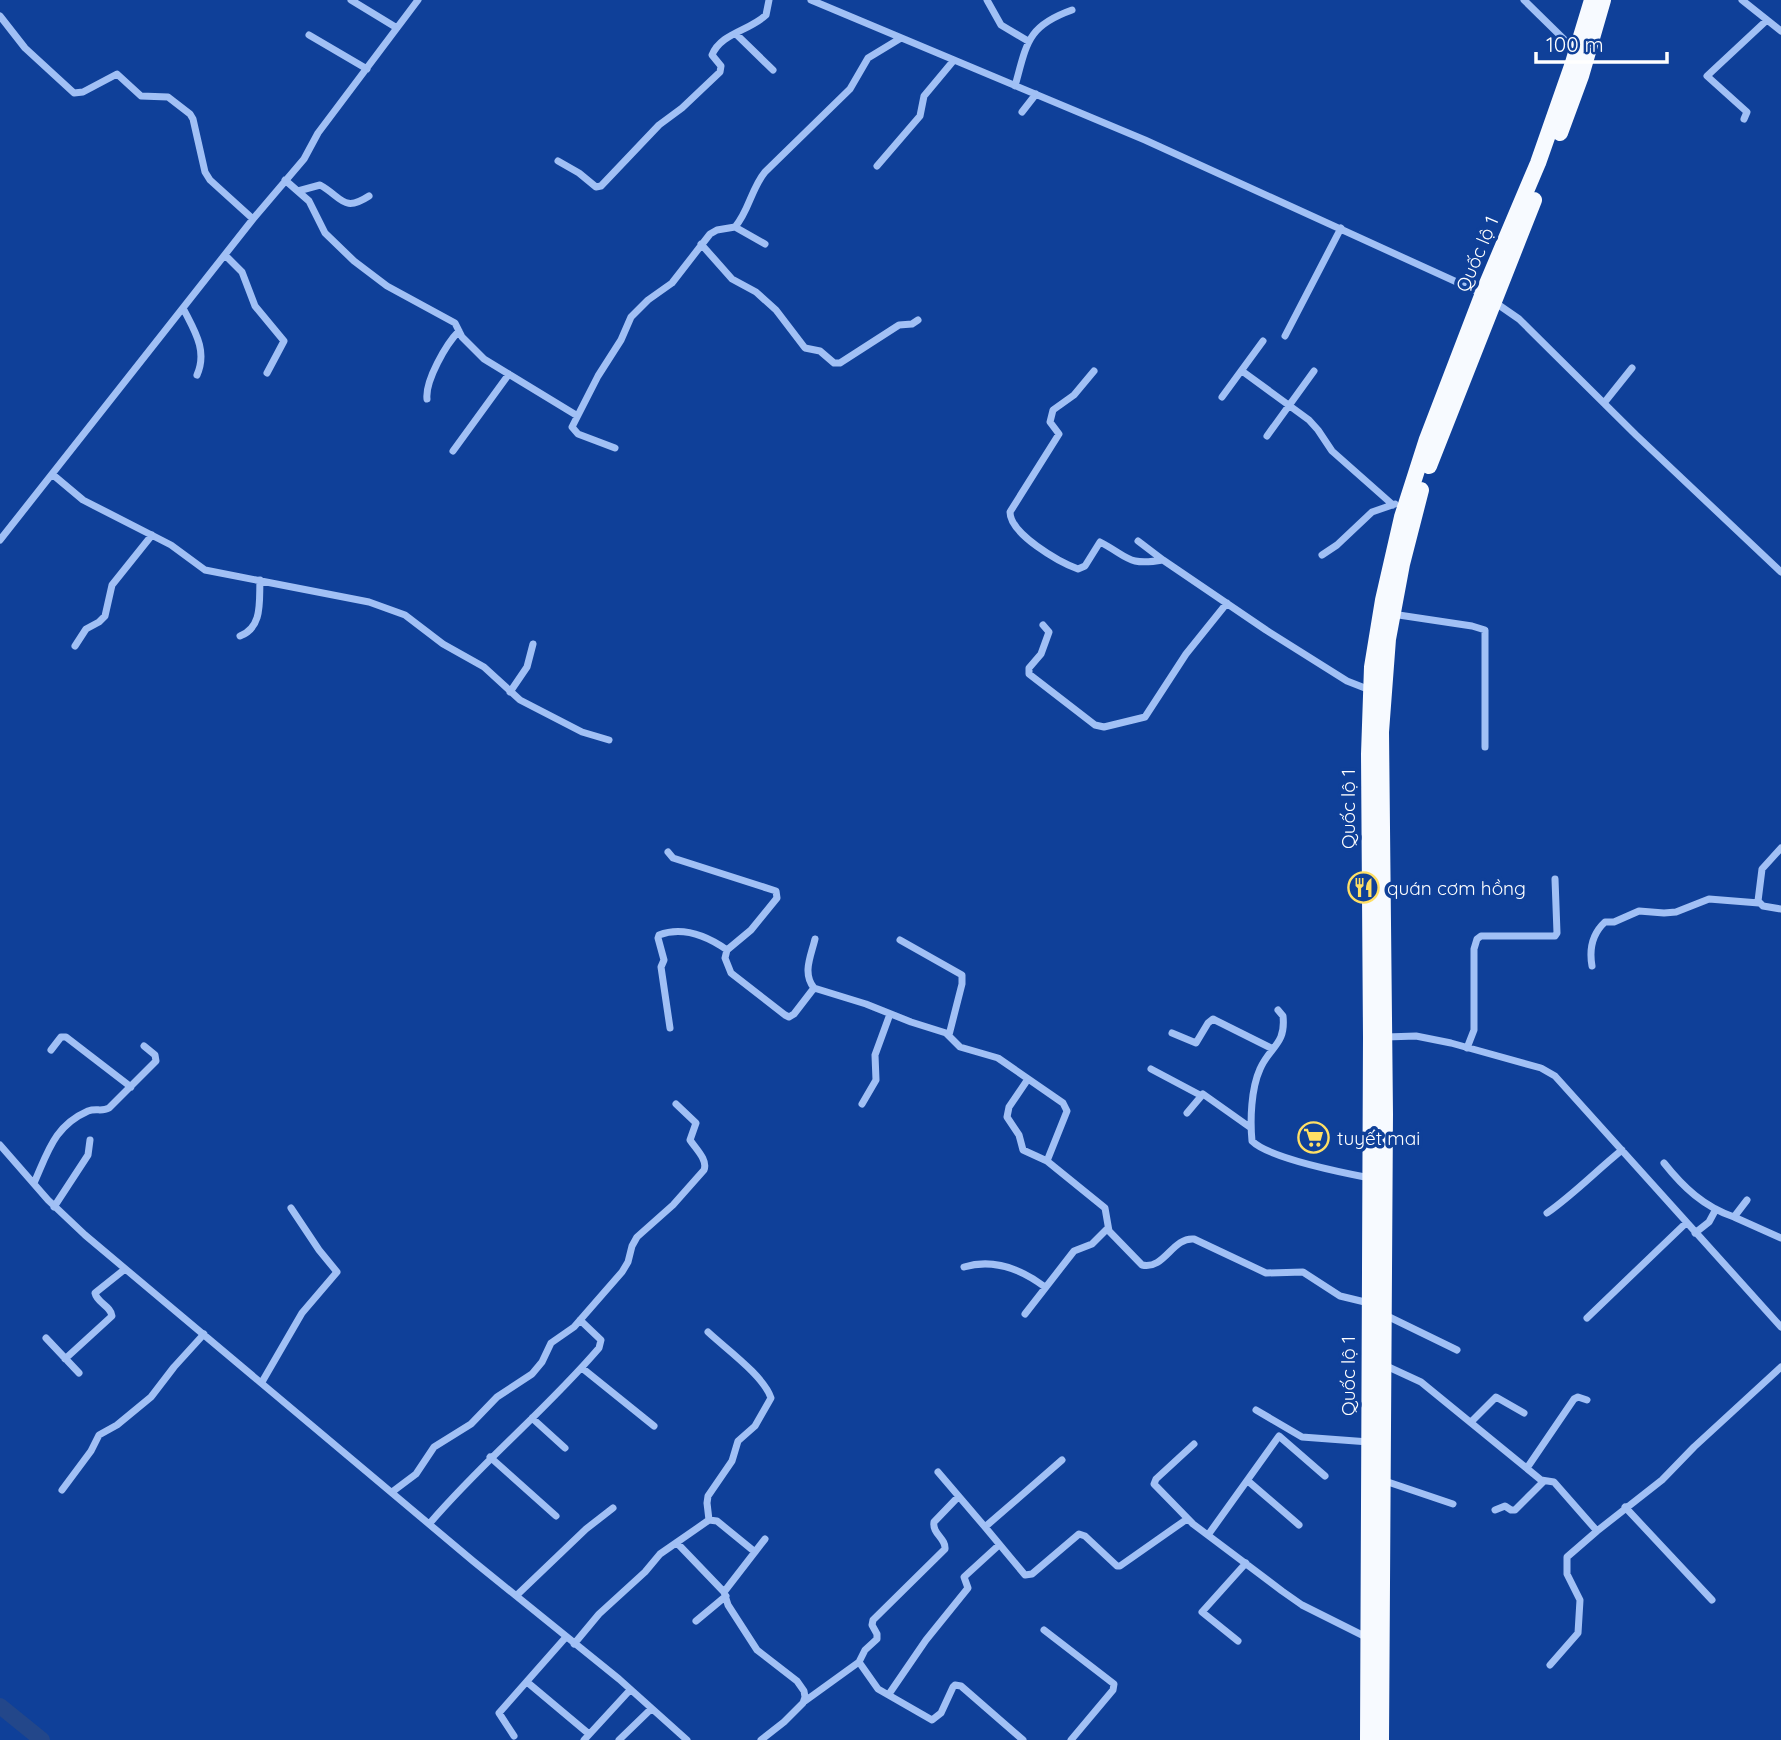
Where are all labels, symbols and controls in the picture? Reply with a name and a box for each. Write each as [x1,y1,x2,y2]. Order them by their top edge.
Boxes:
scale bar [1536,21,1667,65]
text: 100 m [1546,31,1604,57]
street label: Quốc lộ 1 [1450,212,1504,296]
street label: Quốc lộ 1 [1336,769,1360,849]
restaurant icon: quán cơm hồng [1347,871,1381,905]
place label: quán cơm hồng [1387,876,1526,900]
supermarket icon: tuyết mai [1297,1121,1331,1155]
place label: tuyết mai [1337,1126,1420,1150]
street label: Quốc lộ 1 [1336,1336,1360,1416]

